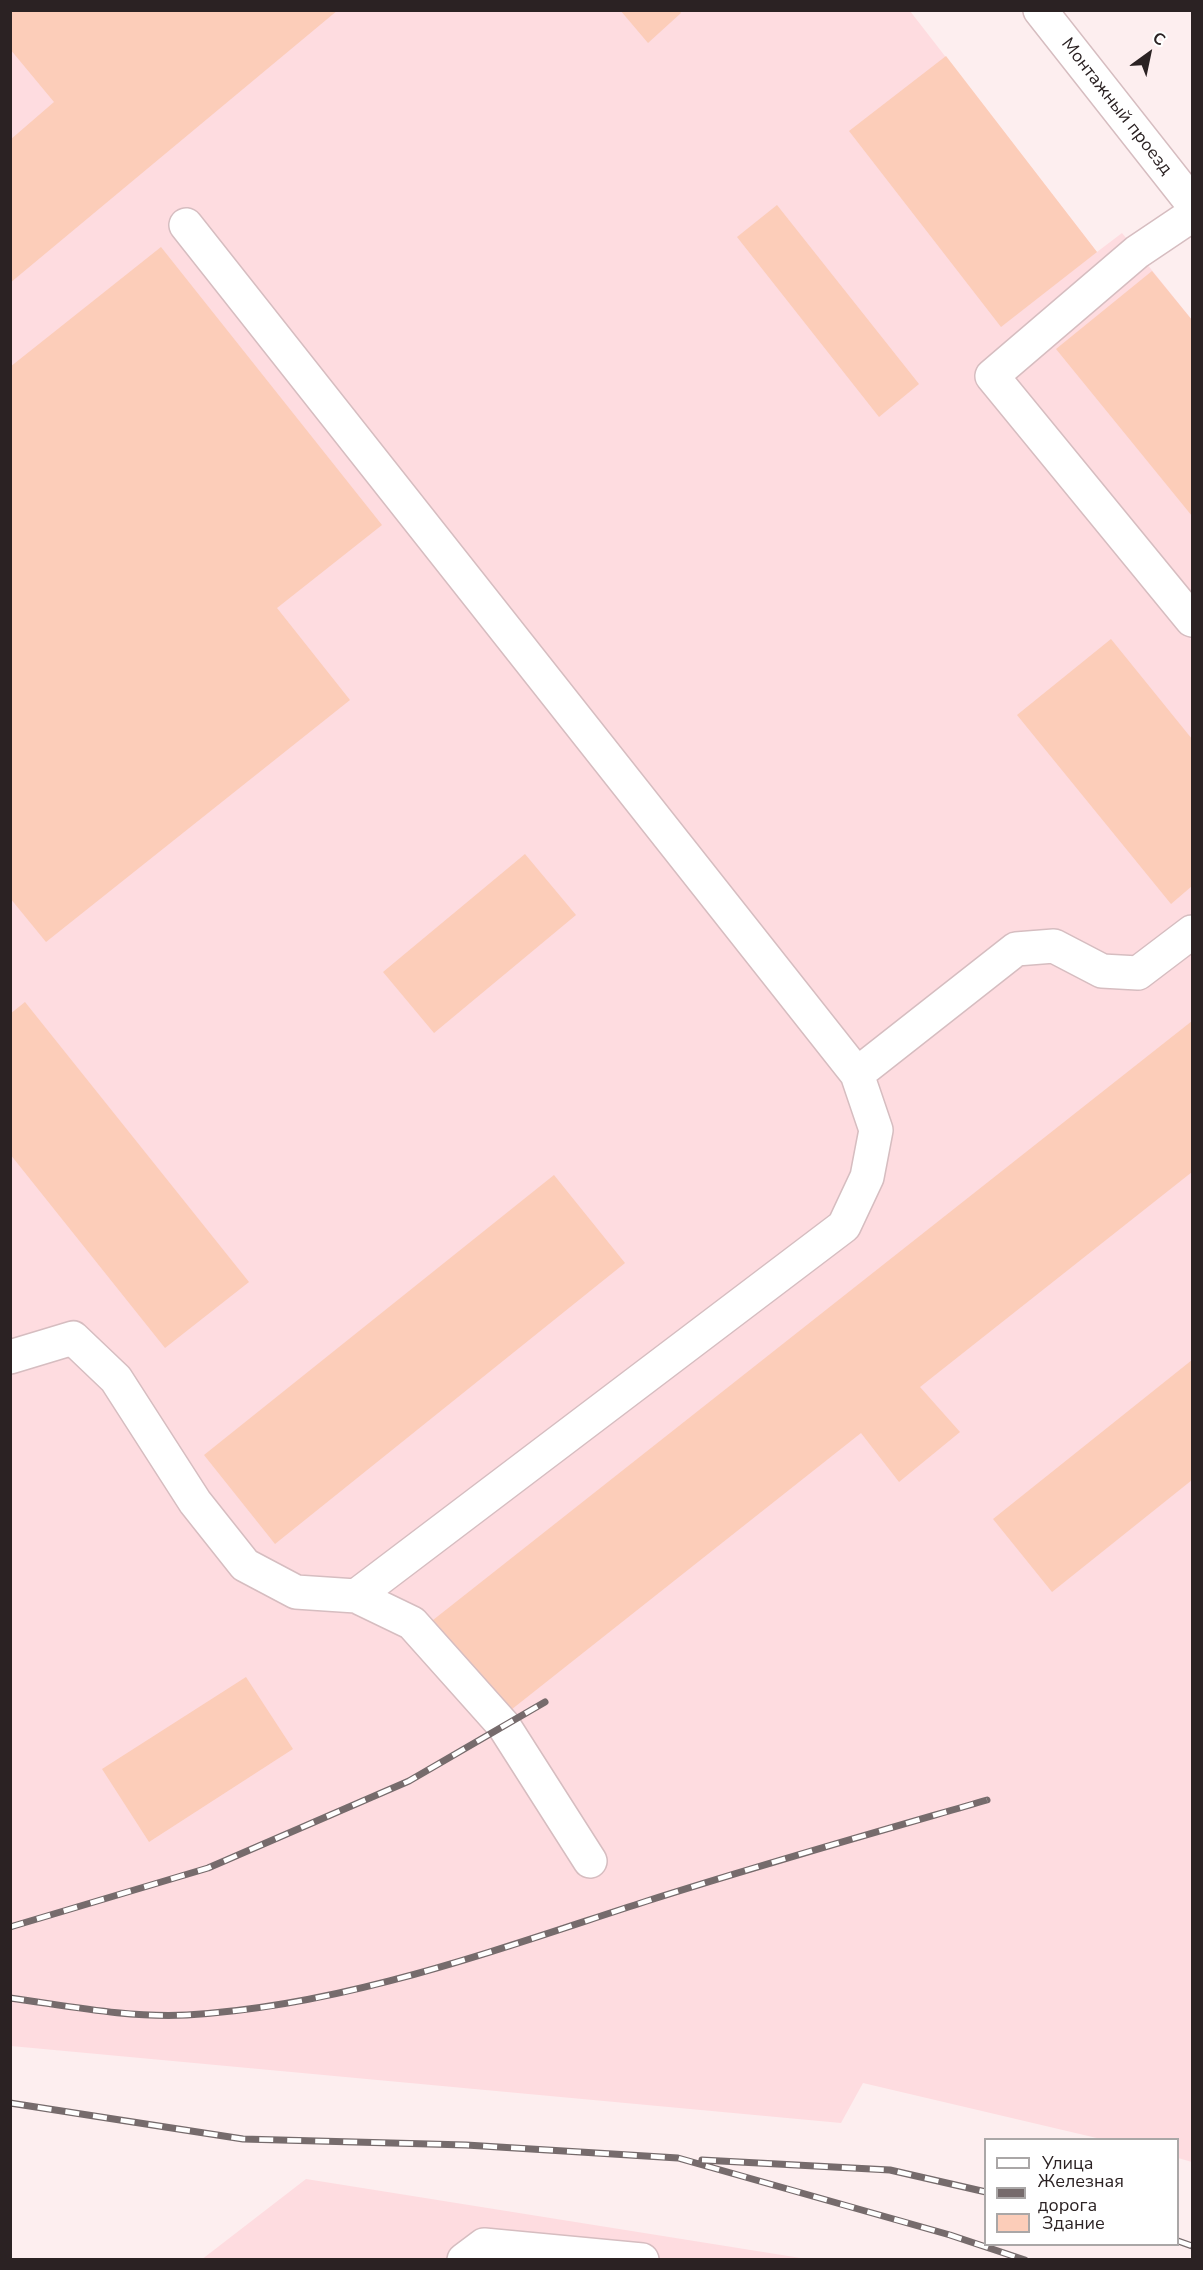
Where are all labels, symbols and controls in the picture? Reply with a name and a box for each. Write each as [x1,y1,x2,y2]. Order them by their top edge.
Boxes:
north arrow [1119,24,1179,84]
text: С [1148,27,1169,51]
street label: Монтажный проезд [1056,34,1176,180]
legend [984,2138,1179,2246]
text: Улица [1042,2151,1093,2175]
text: Железная дорога [1038,2169,1124,2217]
text: Здание [1042,2211,1105,2235]

